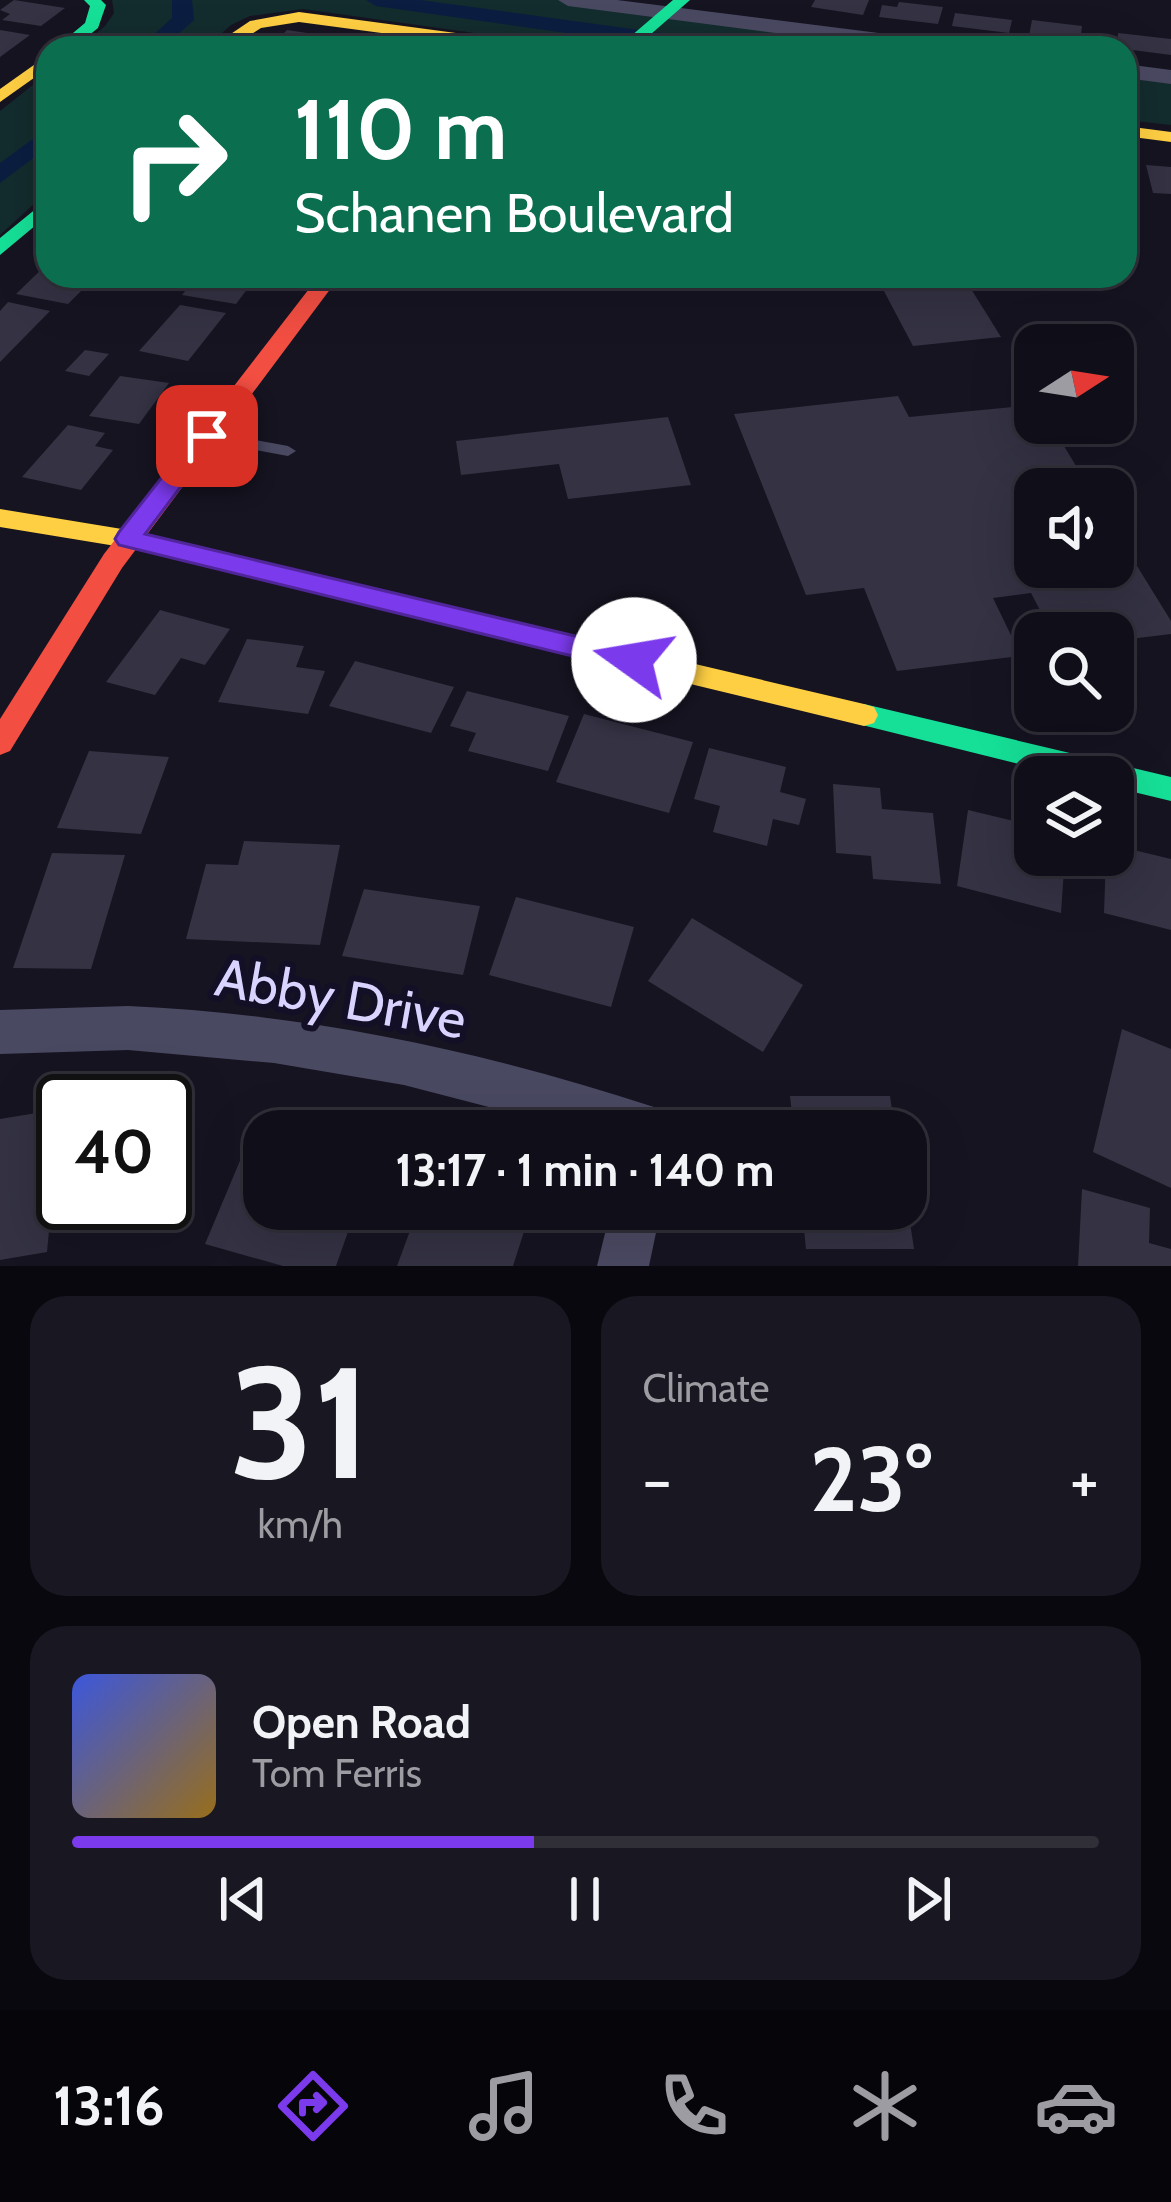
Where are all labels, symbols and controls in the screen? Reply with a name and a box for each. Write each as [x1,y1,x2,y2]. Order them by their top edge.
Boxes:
text: 110 m [294,78,507,180]
icon: right [96,84,252,240]
text: Schanen Boulevard [294,180,734,246]
north arrow [1014,324,1134,444]
map controls [1014,324,1134,876]
pin [156,385,258,487]
icon: arrive [174,403,240,469]
button: sound [1014,468,1134,588]
position arrow [571,597,697,723]
button: search [1014,612,1134,732]
button: layers [1014,756,1134,876]
street label: Abby Drive [211,944,471,1052]
speed limit sign: 40 [36,1074,192,1230]
text: 13:17 · 1 min · 140 m [396,1143,774,1197]
text: 31 [229,1327,371,1517]
text: Climate [643,1364,769,1412]
text: 23° [810,1424,932,1534]
text: − [643,1439,672,1520]
text: + [1070,1439,1099,1520]
text: km/h [258,1500,343,1548]
text: Open Road [252,1695,471,1749]
text: Tom Ferris [252,1749,422,1797]
icon: previous [210,1866,276,1932]
icon: pause [552,1866,618,1932]
icon: next [895,1866,961,1932]
icon: directions [271,2064,355,2148]
icon: music [462,2064,546,2148]
icon: phone [652,2064,736,2148]
icon: climate [843,2064,927,2148]
icon: car [1034,2064,1118,2148]
text: 13:16 [53,2073,165,2139]

